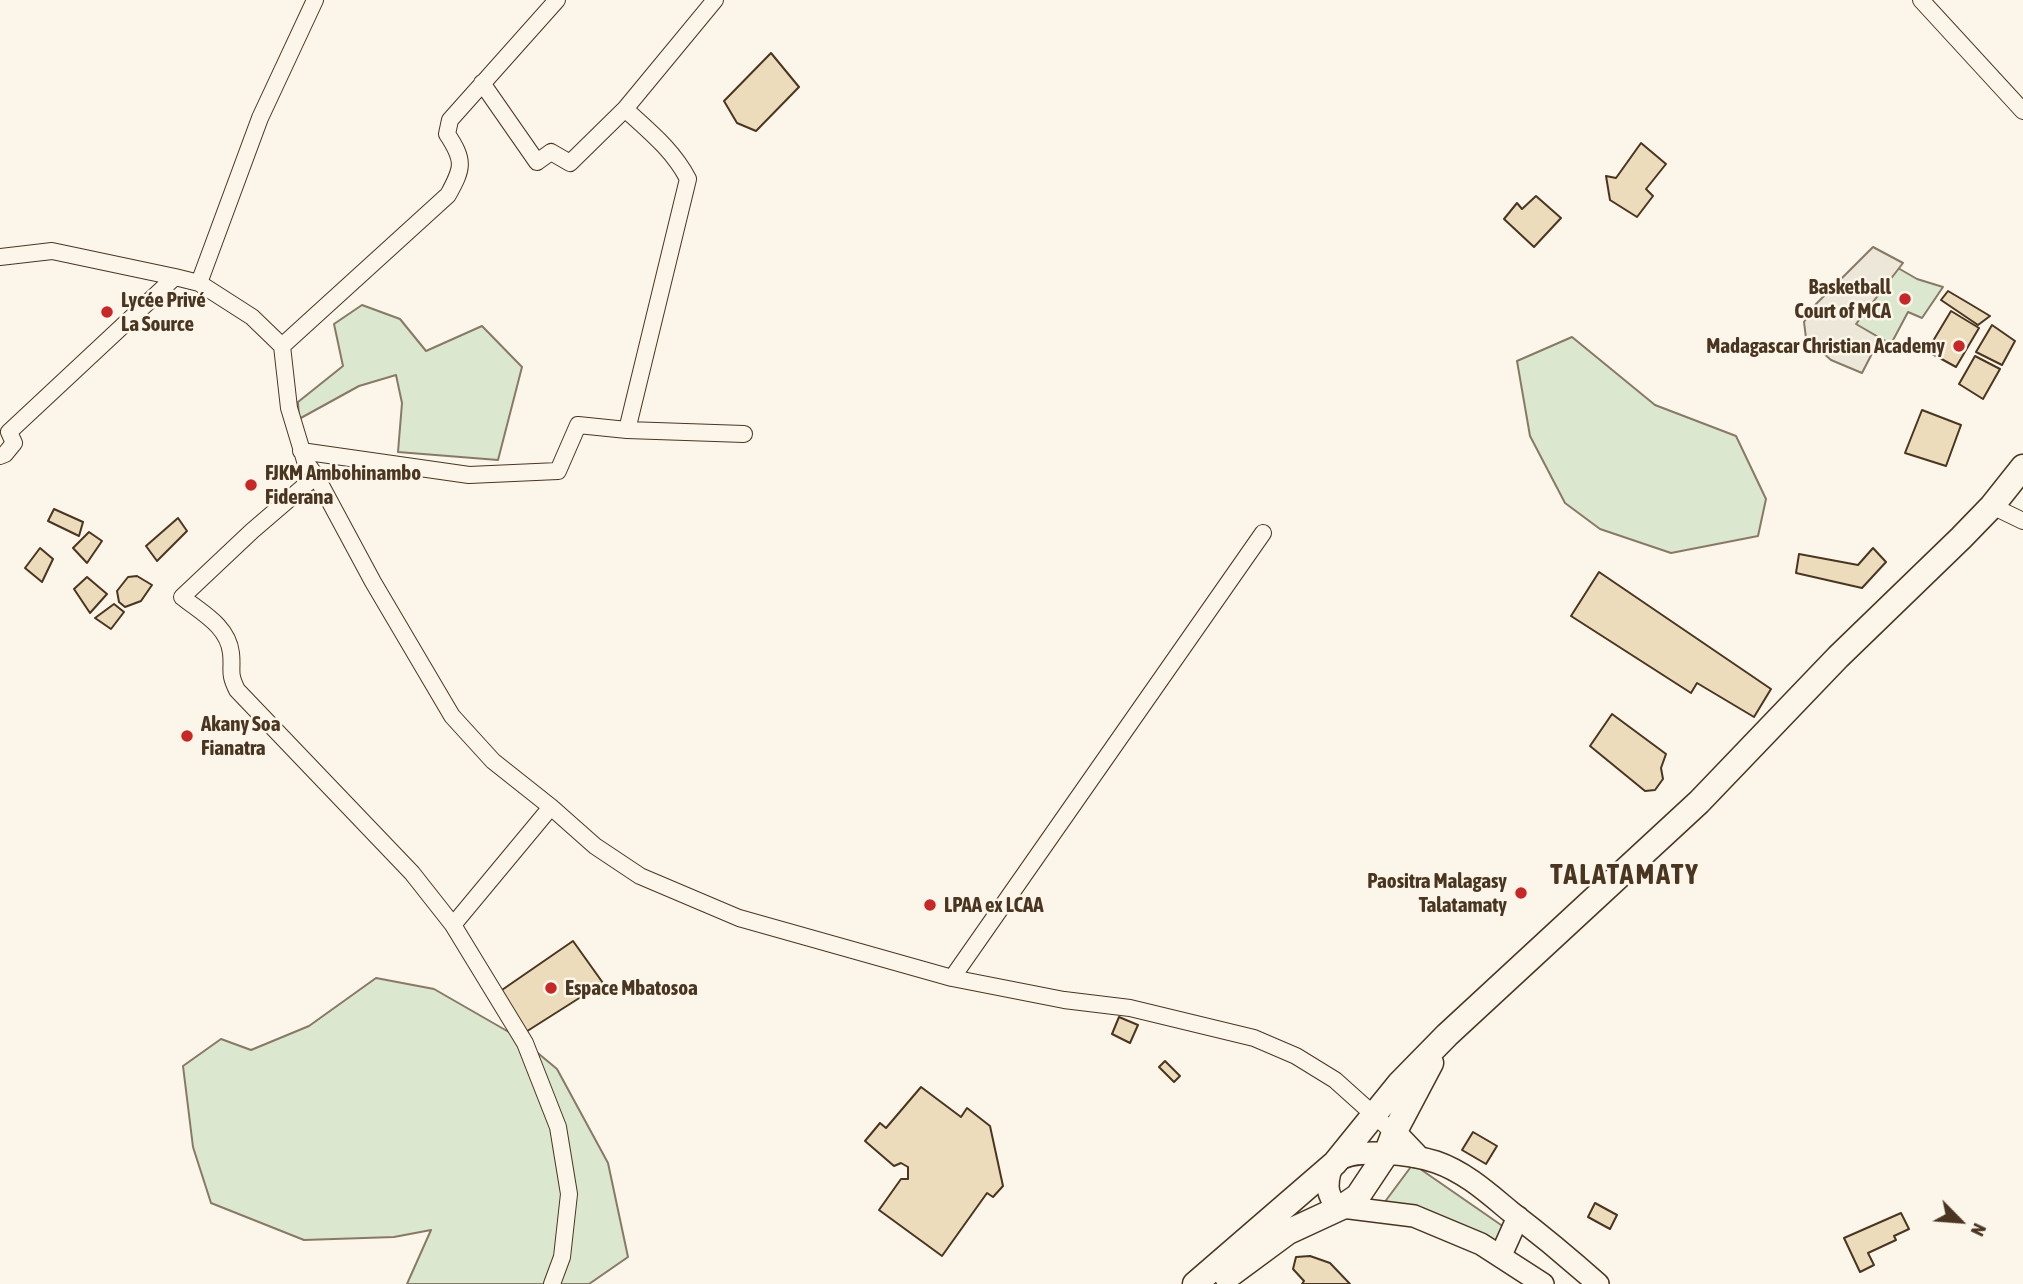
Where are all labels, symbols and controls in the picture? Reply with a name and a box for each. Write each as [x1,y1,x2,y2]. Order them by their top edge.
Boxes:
place label: Basketball Court of MCA [1794,274,1891,324]
place label: Lycée Privé La Source [121,287,206,337]
marker: Basketball Court of MCA [1897,291,1913,307]
marker: Lycée Privé La Source [99,304,115,320]
place label: Madagascar Christian Academy [1706,333,1945,359]
marker: Madagascar Christian Academy [1951,338,1967,354]
place label: FJKM Ambohinambo Fiderana [265,460,421,510]
marker: FJKM Ambohinambo Fiderana [243,477,259,493]
place label: Akany Soa Fianatra [201,711,280,761]
marker: Akany Soa Fianatra [179,728,195,744]
district label: TALATAMATY [1552,858,1698,892]
place label: Paositra Malagasy Talatamaty [1367,868,1507,918]
marker: Paositra Malagasy Talatamaty [1513,885,1529,901]
place label: LPAA ex LCAA [944,892,1043,918]
marker: LPAA ex LCAA [922,897,938,913]
place label: Espace Mbatosoa [565,975,698,1001]
marker: Espace Mbatosoa [543,980,559,996]
north arrow [1925,1186,1995,1256]
text: N [1967,1220,1991,1240]

